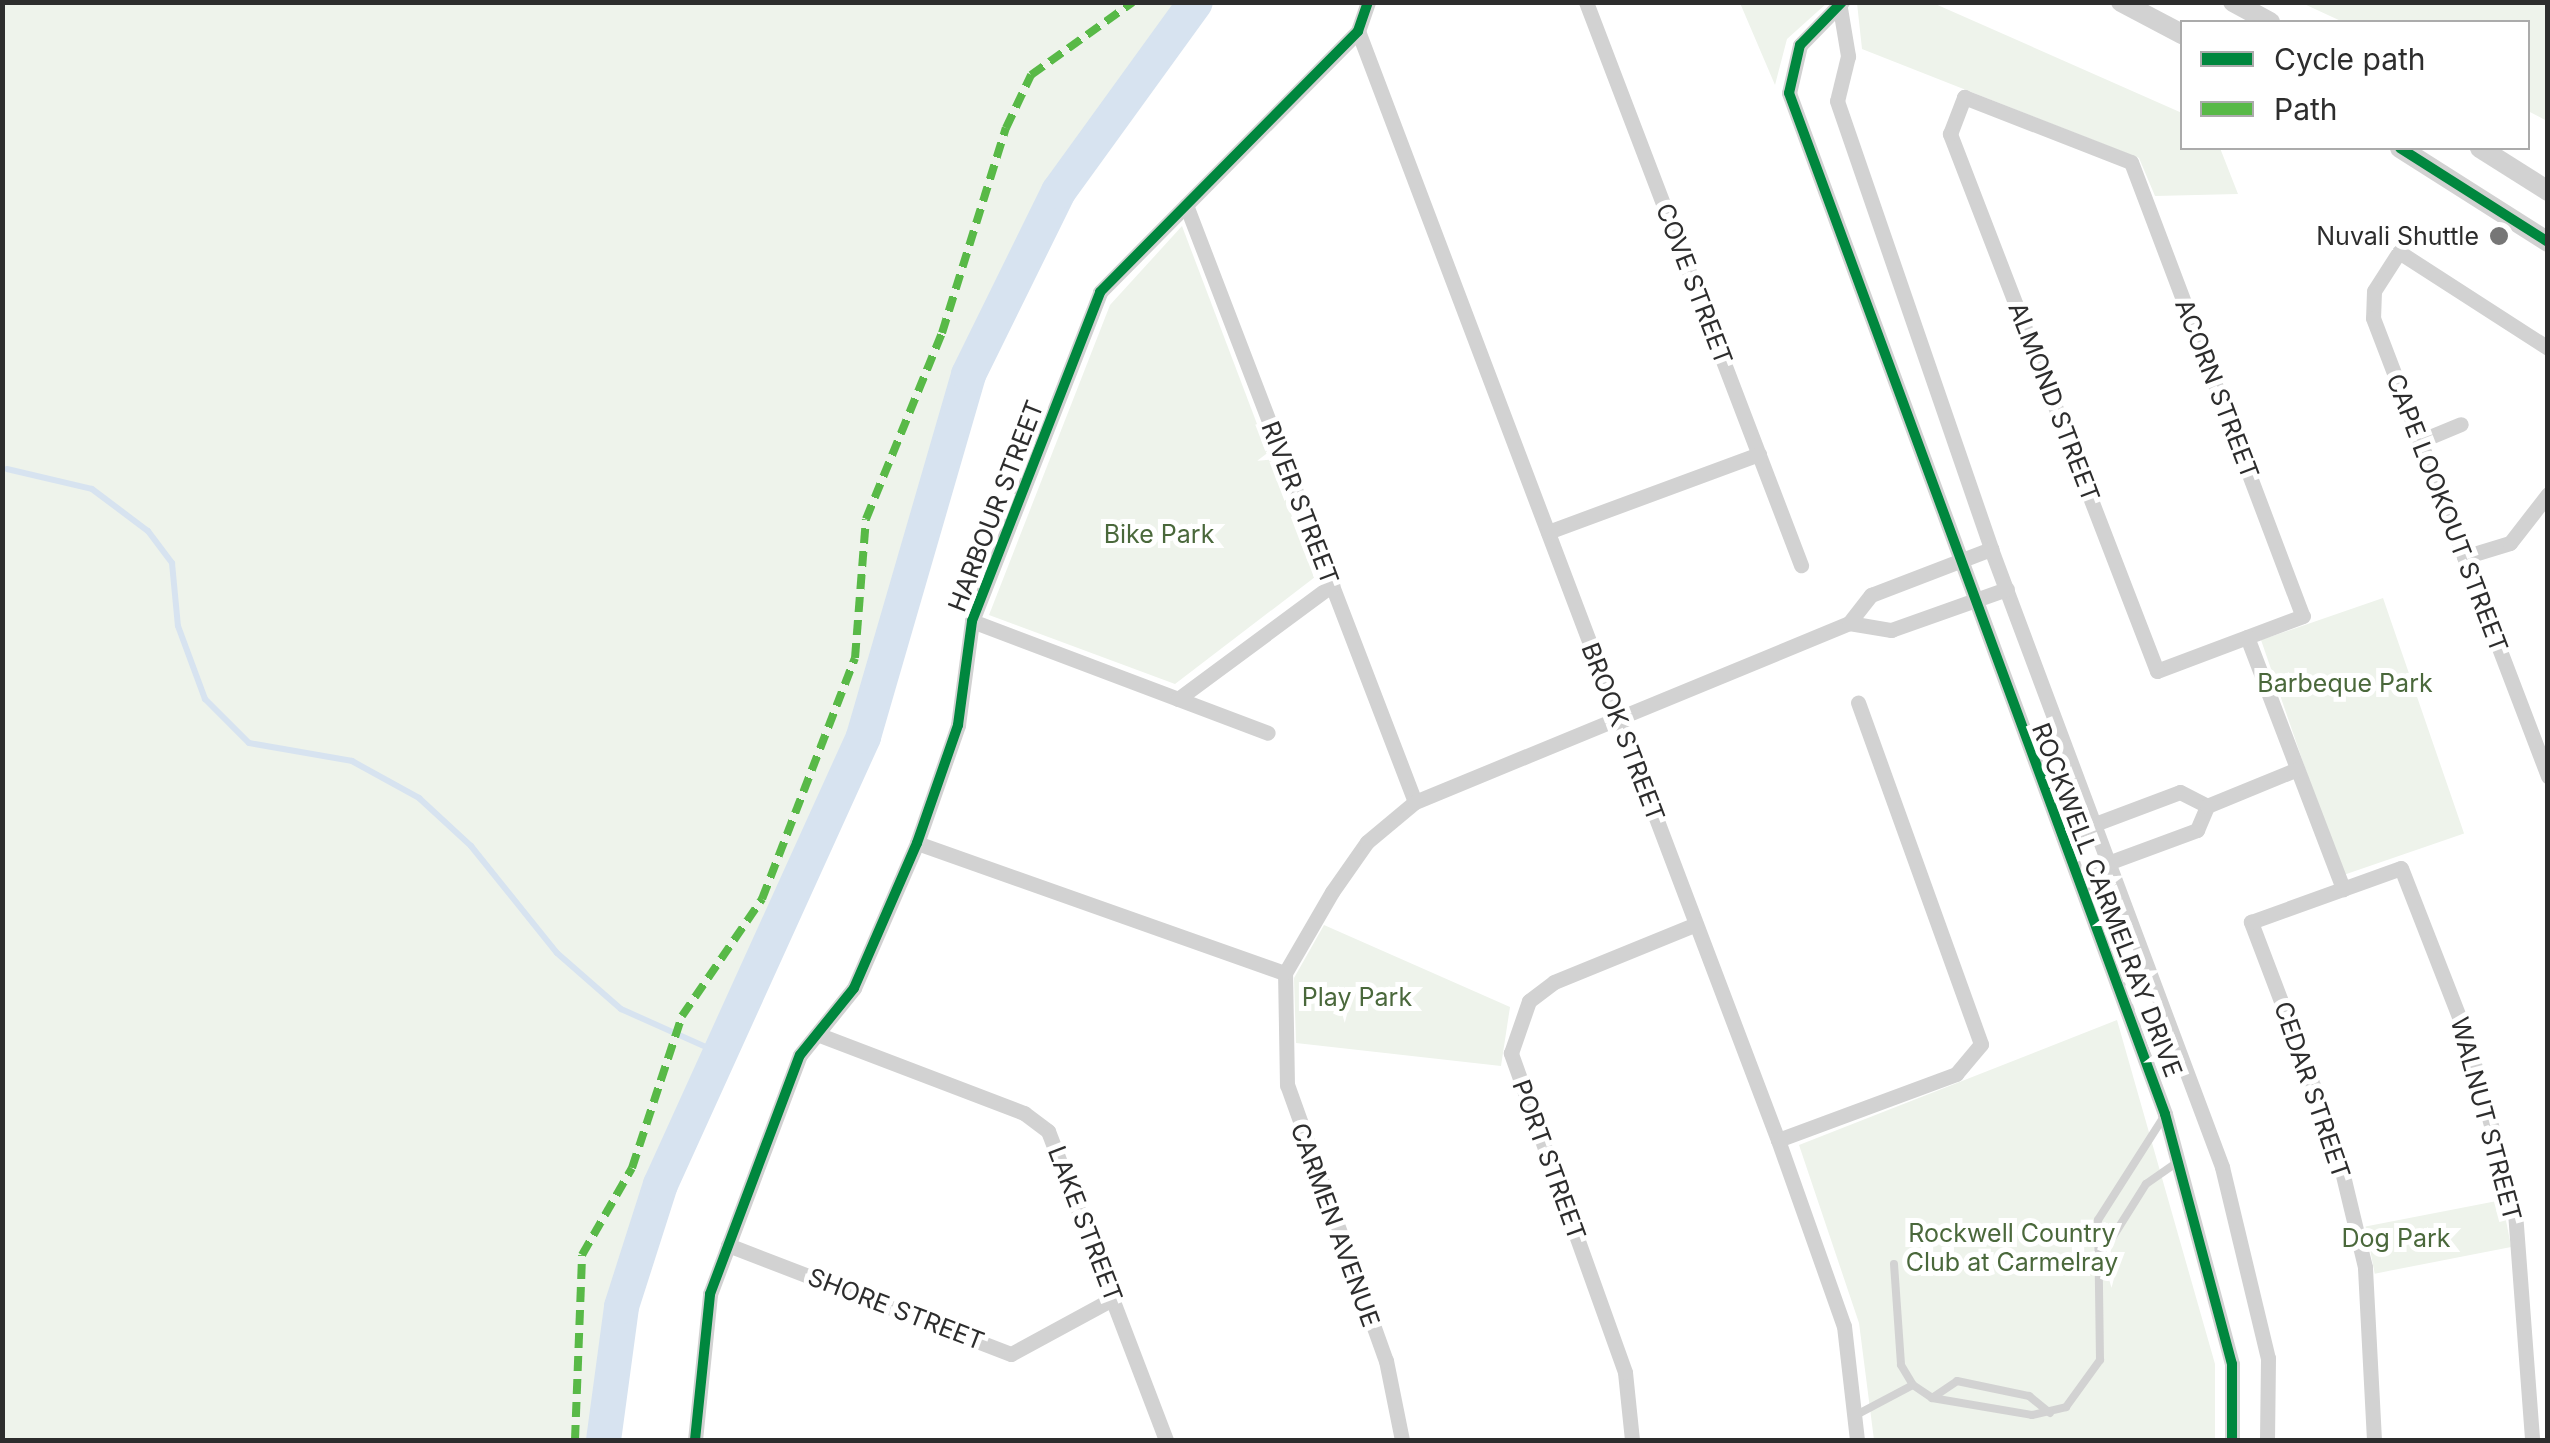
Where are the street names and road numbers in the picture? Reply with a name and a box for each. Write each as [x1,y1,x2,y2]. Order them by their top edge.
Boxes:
street label: COVE STREET [1649,199,1739,369]
street label: ACORN STREET [2169,295,2265,483]
street label: ALMOND STREET [2002,298,2106,506]
street label: CAPE LOOKOUT STREET [2380,369,2514,657]
street label: HARBOUR STREET [942,396,1050,616]
street label: RIVER STREET [1255,417,1345,589]
street label: BROOK STREET [1575,638,1671,826]
street label: ROCKWELL CARMELRAY DRIVE [2025,719,2189,1081]
street label: CEDAR STREET [2268,998,2356,1182]
street label: WALNUT STREET [2444,1014,2528,1224]
street label: PORT STREET [1506,1076,1592,1244]
street label: CARMEN AVENUE [1284,1119,1386,1331]
street label: LAKE STREET [1041,1142,1129,1306]
street label: SHORE STREET [804,1262,988,1356]

